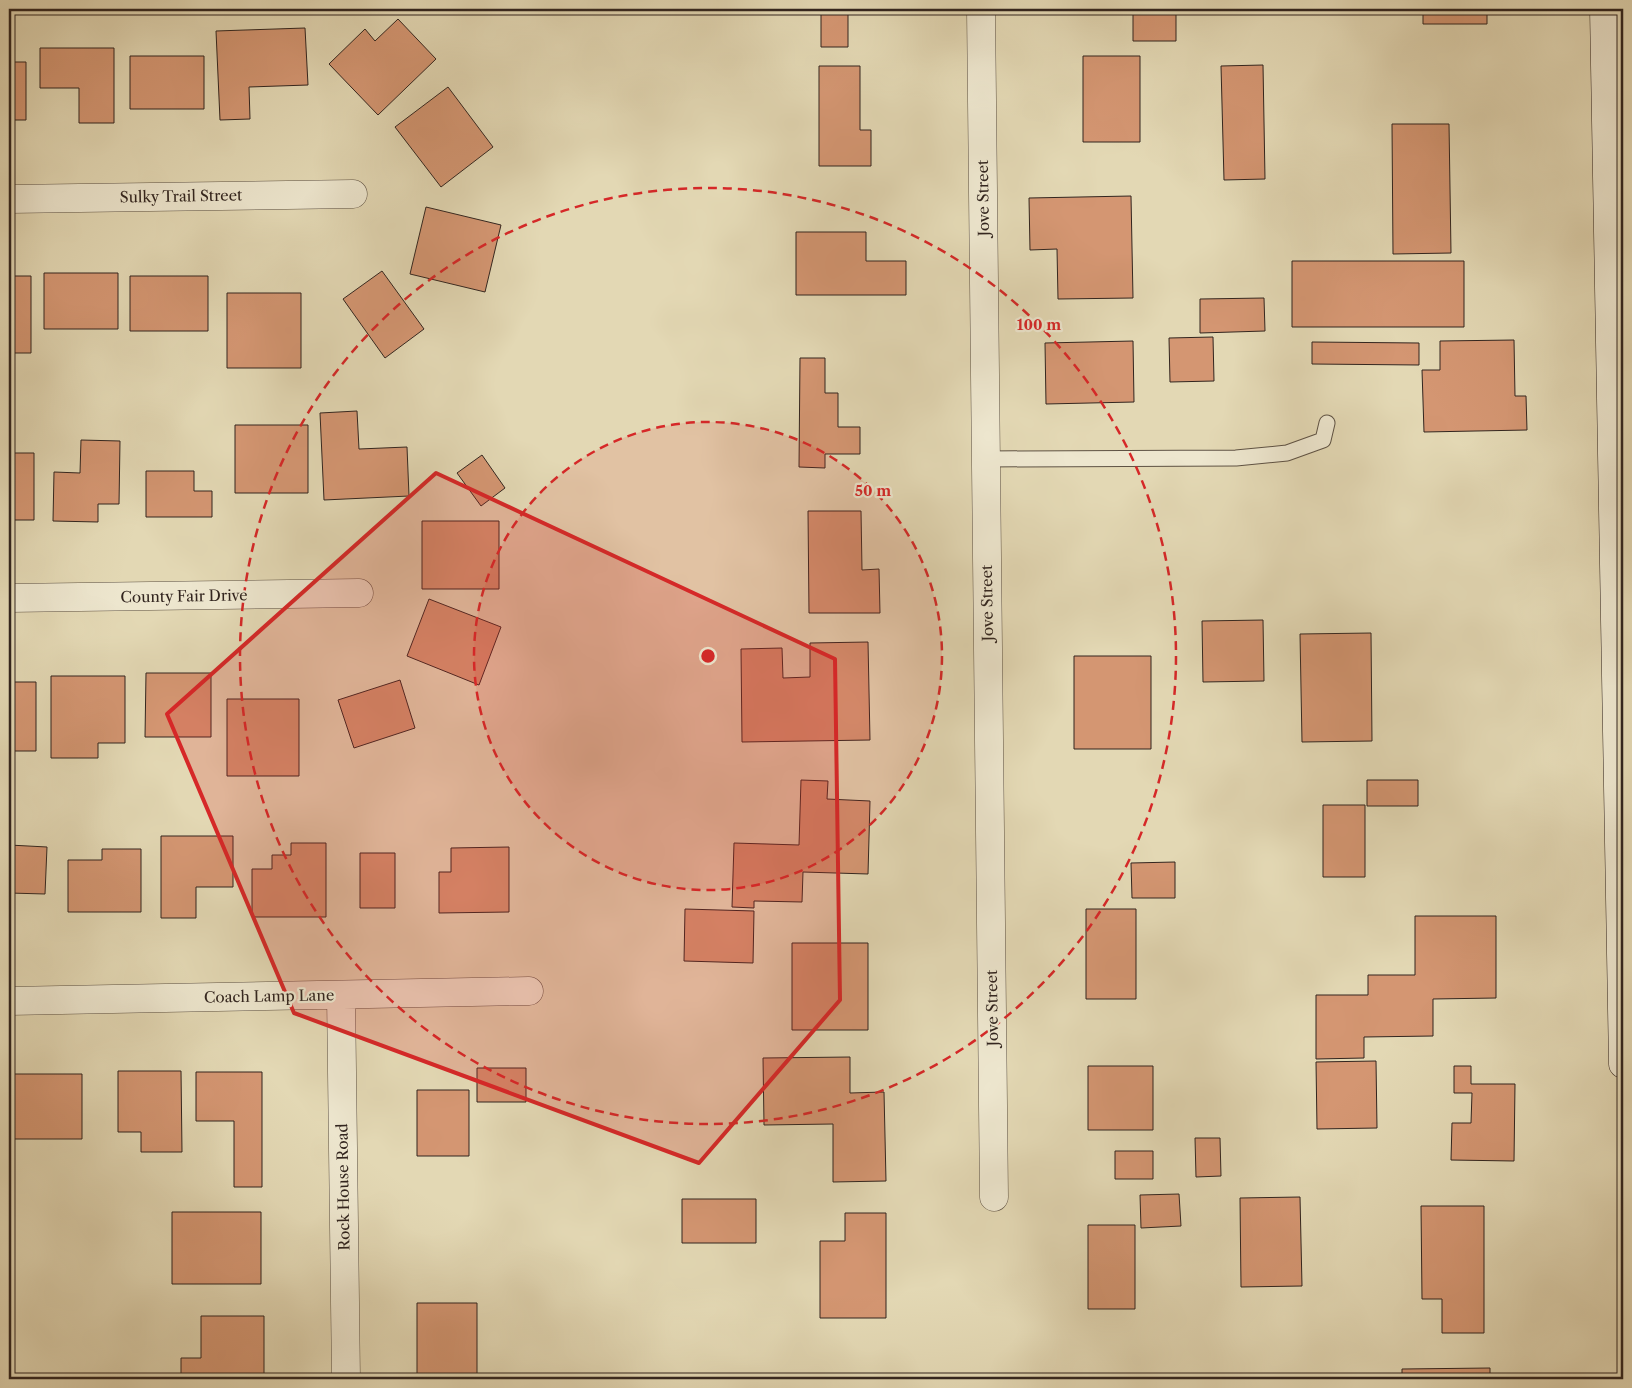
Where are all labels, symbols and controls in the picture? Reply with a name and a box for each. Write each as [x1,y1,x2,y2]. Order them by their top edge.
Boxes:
street label: Jove Street [973,159,993,238]
street label: Sulky Trail Street [120,185,243,207]
text: 100 m [1017,315,1061,334]
text: 50 m [855,481,891,500]
street label: Jove Street [977,564,997,643]
street label: County Fair Drive [120,585,248,607]
centre of rings [699,647,717,665]
street label: Jove Street [982,969,1002,1048]
street label: Coach Lamp Lane [204,985,334,1007]
street label: Rock House Road [332,1123,354,1251]

